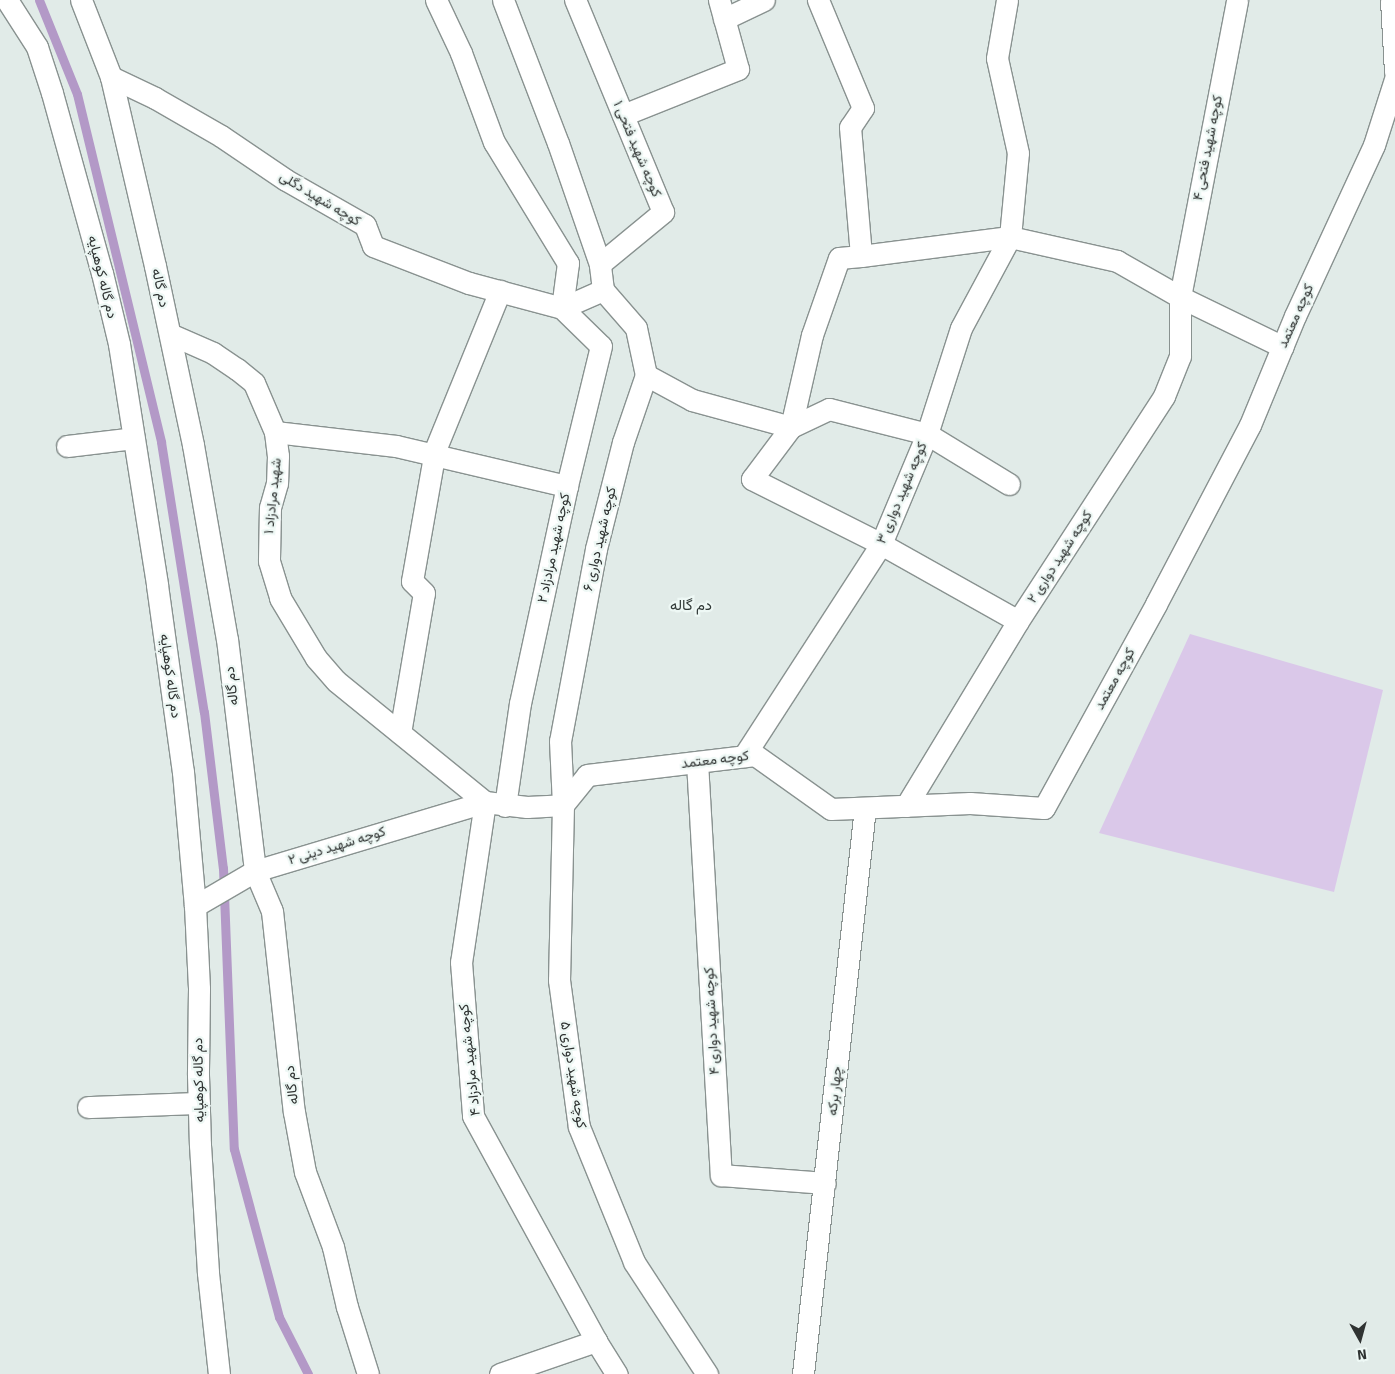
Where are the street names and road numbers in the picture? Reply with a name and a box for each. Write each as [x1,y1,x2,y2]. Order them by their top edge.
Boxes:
street label: کوچه شهید فتحی ۴ [1190,94,1226,202]
street label: کوچه شهید فتحی ۱ [609,98,665,200]
street label: کوچه شهید دگلی [276,168,364,230]
street label: دم گاله کوهپایه [84,234,120,320]
street label: دم گاله [148,267,172,309]
street label: کوچه معتمد [1274,281,1318,351]
street label: کوچه شهید دواری ۳ [873,440,931,546]
street label: شهید مرادزاد ۱ [261,457,285,535]
street label: کوچه شهید دواری ۶ [580,485,620,593]
street label: کوچه شهید مرادزاد ۲ [534,492,574,604]
street label: کوچه شهید دواری ۲ [1024,508,1096,606]
street label: دم گاله کوهپایه [156,633,184,719]
street label: کوچه معتمد [1091,645,1139,713]
street label: دم گاله [222,666,242,706]
street label: کوچه معتمد [680,748,750,772]
street label: کوچه شهید دینی ۲ [286,823,388,869]
street label: کوچه شهید دواری ۴ [701,967,723,1075]
street label: کوچه شهید مرادزاد ۴ [456,1003,484,1117]
street label: کوچه شهید دواری ۵ [556,1020,590,1130]
street label: دم گاله کوهپایه [190,1037,208,1123]
street label: دم گاله [282,1065,302,1105]
street label: چهار برکه [824,1065,846,1117]

